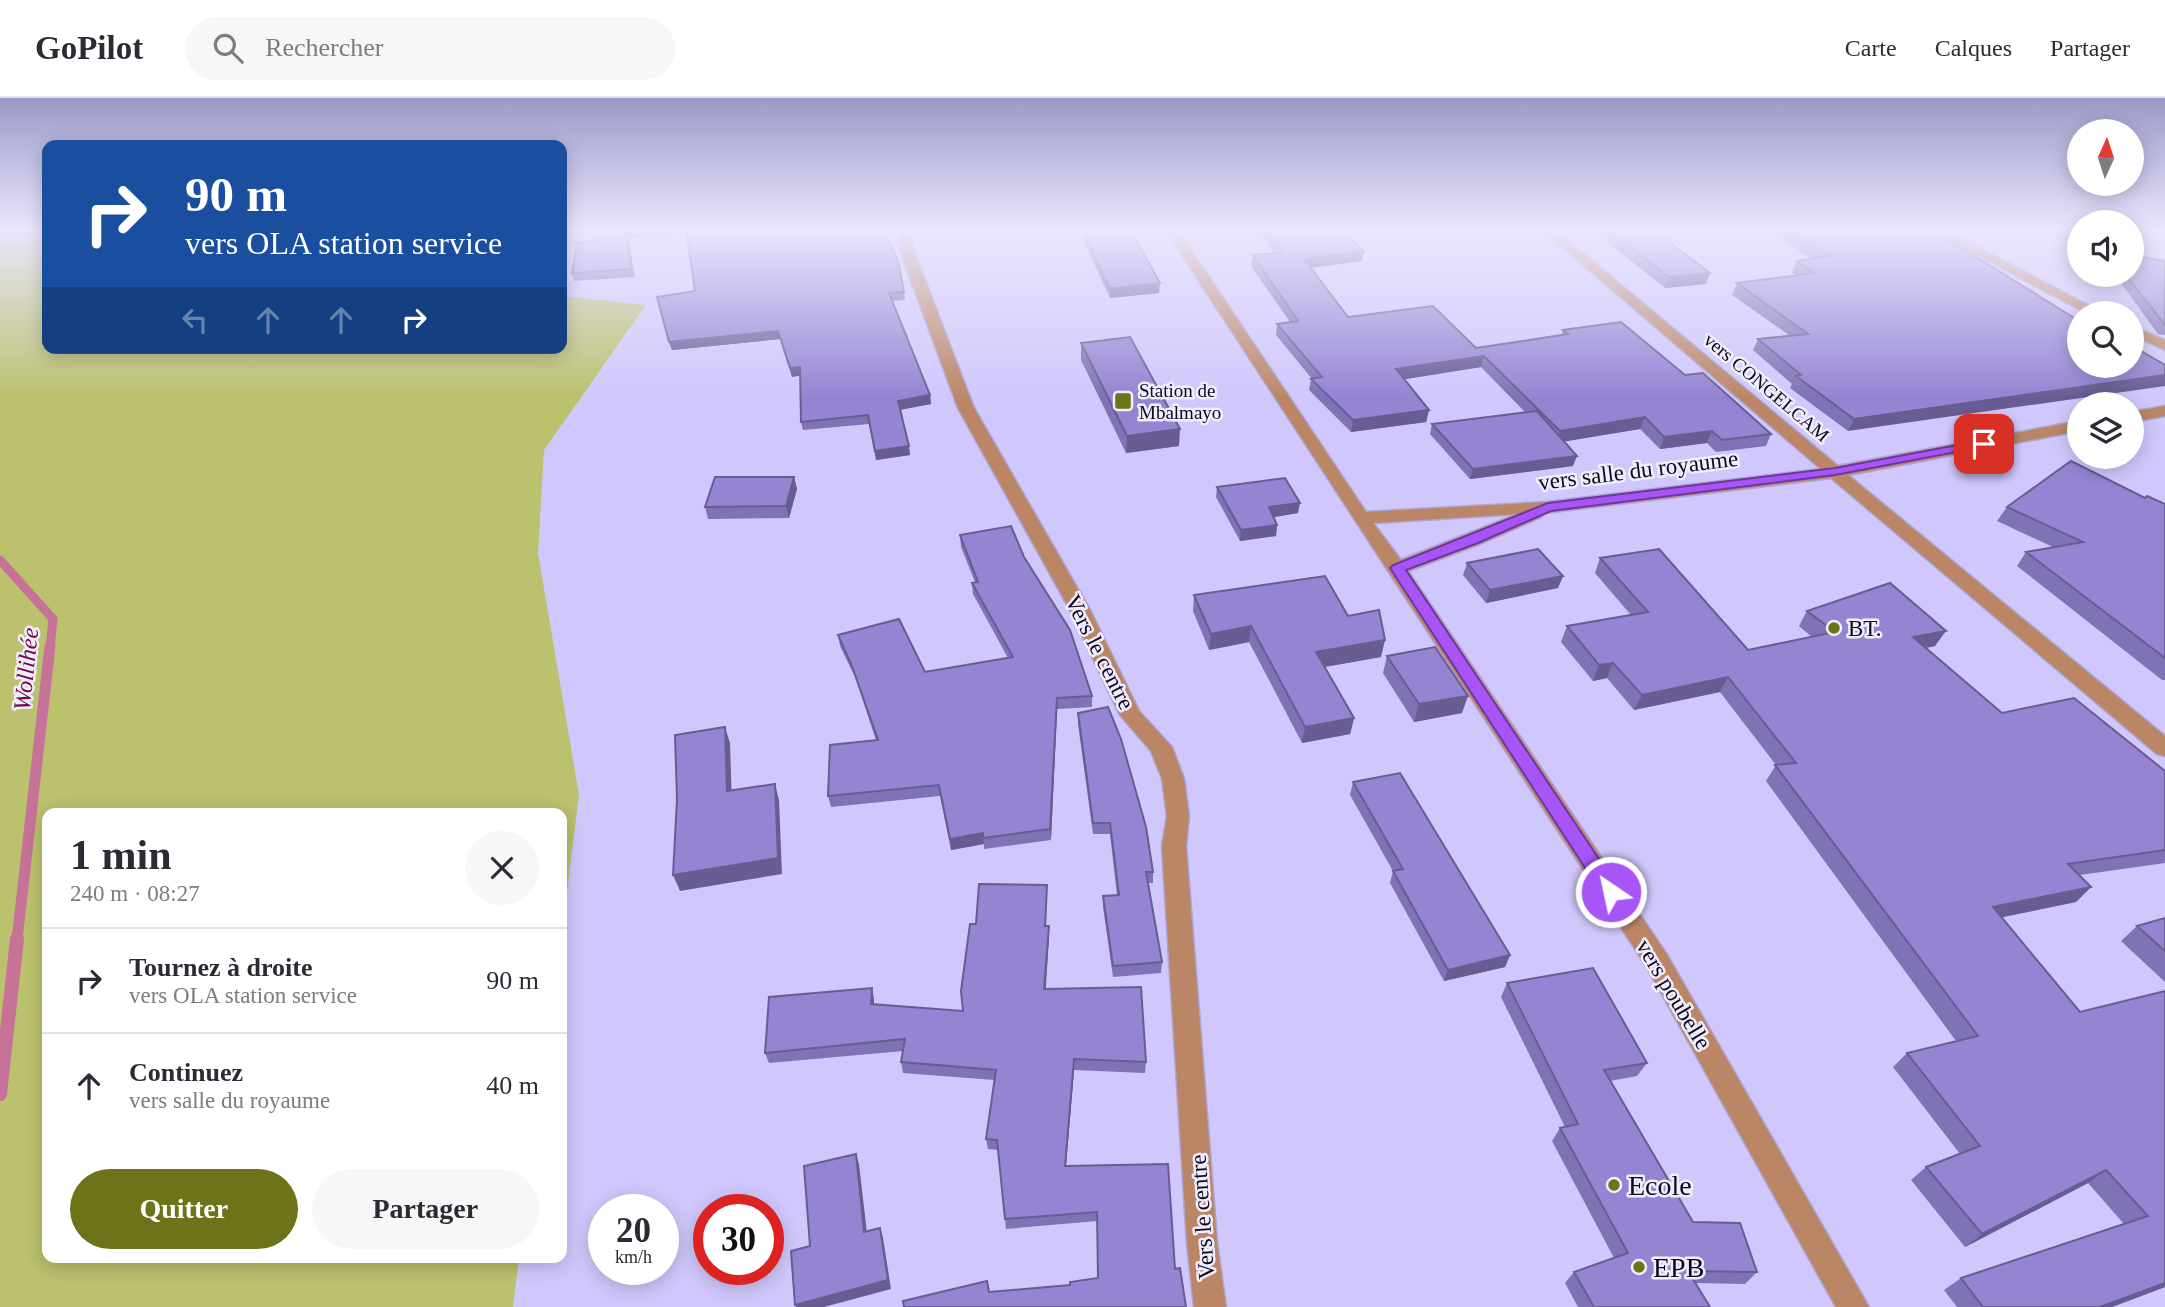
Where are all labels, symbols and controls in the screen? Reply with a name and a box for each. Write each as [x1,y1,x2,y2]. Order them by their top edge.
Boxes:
search box [185,17,675,80]
icon: search [209,29,247,67]
text: GoPilot [35,30,143,66]
text: Rechercher [265,33,384,62]
text: Carte [1845,35,1897,61]
text: Calques [1935,35,2012,61]
text: Partager [2050,35,2130,61]
north arrow [2067,119,2144,196]
map controls [2067,119,2144,469]
text: 90 m [185,167,287,222]
icon: right [70,168,161,259]
button: sound [2067,210,2144,287]
text: vers OLA station service [185,225,502,261]
icon: left [176,301,214,339]
icon: ahead [249,301,287,339]
icon: ahead [322,301,360,339]
icon: right [395,301,433,339]
button: search [2067,301,2144,378]
street label: vers CONGELCAM [1700,329,1834,446]
place label: Station de Mbalmayo [1139,380,1221,423]
marker: Station de Mbalmayo [1113,391,1133,411]
button: layers [2067,392,2144,469]
pin [1954,414,2014,474]
icon: arrive [1965,425,2003,463]
street label: vers salle du royaume [1537,446,1739,495]
street label: Vers le centre [1060,591,1139,714]
place label: BT. [1848,616,1881,641]
marker: BT. [1826,620,1842,636]
water label: Wollihée [9,626,43,712]
button: close [465,831,539,905]
text: 1 min [70,832,172,878]
position arrow [1574,855,1648,929]
text: 240 m · 08:27 [70,881,200,906]
street label: vers poubelle [1631,935,1716,1054]
text: Tournez à droite [129,953,312,982]
icon: right [70,962,108,1000]
text: 90 m [486,966,539,995]
text: vers OLA station service [129,983,357,1008]
text: Continuez [129,1058,243,1087]
icon: ahead [70,1067,108,1105]
text: 40 m [486,1071,539,1100]
text: vers salle du royaume [129,1088,330,1113]
street label: Vers le centre [1186,1154,1219,1280]
button: Quitter [70,1169,298,1249]
button: Partager [312,1169,539,1249]
place label: Ecole [1628,1170,1692,1201]
marker: Ecole [1606,1177,1622,1193]
speed limit sign: 30 [693,1194,784,1285]
text: 20 [616,1211,651,1250]
text: km/h [615,1247,652,1267]
place label: EPB [1653,1252,1704,1283]
marker: EPB [1631,1259,1647,1275]

